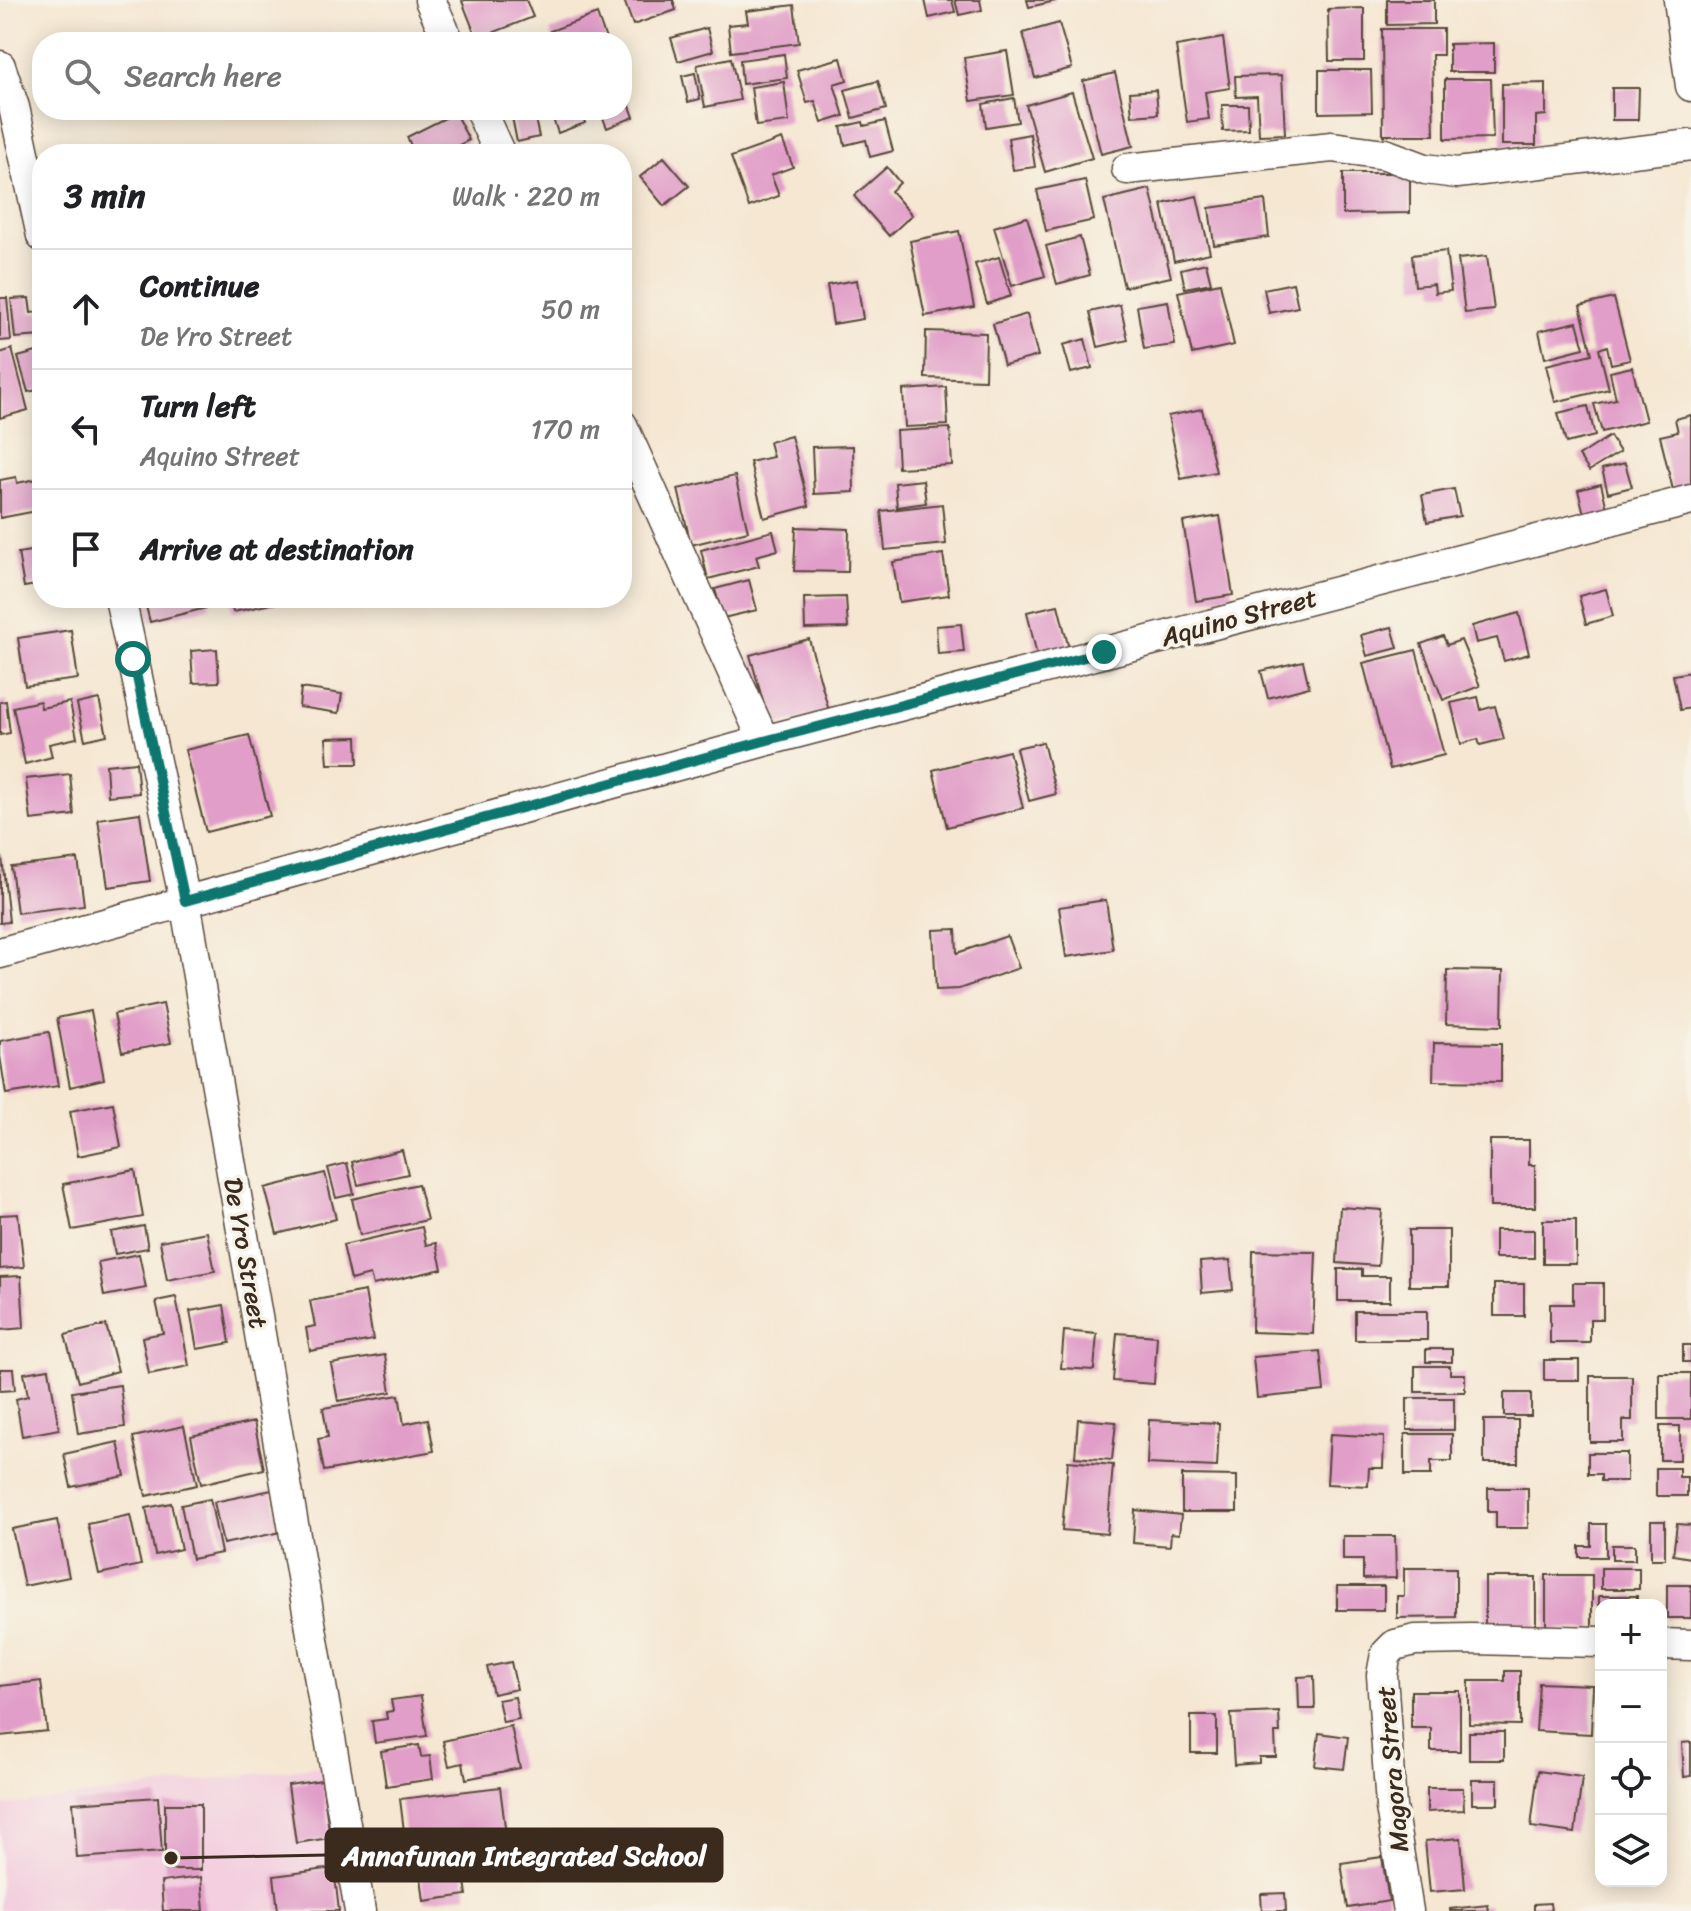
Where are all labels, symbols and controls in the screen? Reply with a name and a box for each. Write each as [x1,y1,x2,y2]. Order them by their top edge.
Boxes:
search box [32,32,632,120]
text: Search here [124,49,282,103]
icon: search [60,54,104,98]
text: 3 min [64,166,145,226]
text: Walk · 220 m [452,173,600,219]
text: Continue [140,259,259,313]
text: 50 m [541,286,600,332]
icon: ahead [64,287,108,331]
text: De Yro Street [140,313,292,359]
text: Turn left [140,379,256,433]
text: 170 m [531,406,600,452]
icon: left [64,407,108,451]
text: Aquino Street [140,433,300,479]
text: Arrive at destination [140,522,414,576]
icon: arrive [64,527,108,571]
street label: Aquino Street [1155,574,1322,660]
route end [1086,634,1122,670]
route start [115,641,151,677]
street label: De Yro Street [210,1174,282,1332]
map controls [1595,1599,1667,1887]
button: + [1595,1599,1667,1671]
button: − [1595,1671,1667,1743]
street label: Magora Street [1362,1684,1422,1854]
button: locate [1595,1743,1667,1815]
button: layers [1595,1815,1667,1887]
callout: Annafunan Integrated School [326,1829,722,1881]
text: Annafunan Integrated School [341,1831,707,1880]

